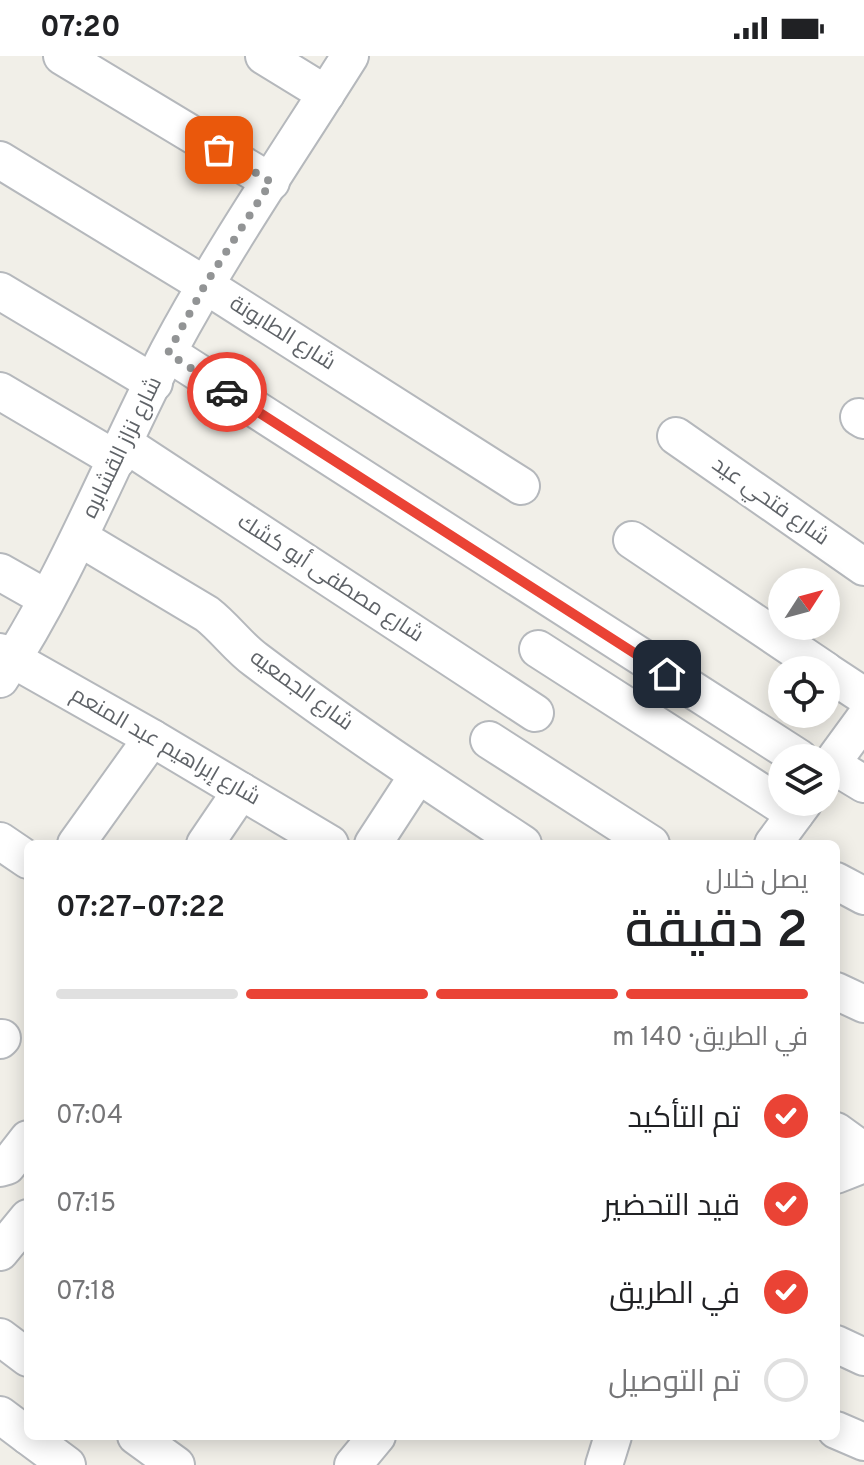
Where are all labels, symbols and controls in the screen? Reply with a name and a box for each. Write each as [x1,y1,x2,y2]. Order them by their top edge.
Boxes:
text: 07:20 [40,10,121,47]
pin [185,116,253,184]
icon: bag [197,128,241,172]
street label: شارع الطابونة [224,291,340,377]
courier [187,352,267,432]
icon: car [205,370,249,414]
street label: شارع نزاز القشابره [77,373,169,523]
street label: شارع فتحي عيد [706,452,834,553]
street label: شارع مصطفى أبو كشك [232,507,429,649]
north arrow [768,568,840,640]
map controls [768,568,840,816]
pin [633,640,701,708]
street label: شارع الجمعيه [244,645,358,737]
icon: home [645,652,689,696]
button: locate [768,656,840,728]
street label: شارع إبراهيم عبد المنعم [66,682,264,812]
button: layers [768,744,840,816]
text: يصل خلال [705,865,808,898]
text: 07:22–07:27 [56,890,225,927]
text: 2 دقيقة [625,900,808,966]
text: في الطريق · 140 m [612,1022,808,1055]
icon: check [764,1094,808,1138]
text: 07:04 [56,1100,123,1133]
text: تم التأكيد [628,1101,740,1138]
icon: check [764,1182,808,1226]
text: 07:15 [56,1188,116,1221]
text: قيد التحضير [603,1189,740,1226]
icon: check [764,1270,808,1314]
text: 07:18 [56,1276,116,1309]
text: في الطريق [609,1277,740,1314]
text: تم التوصيل [608,1365,740,1402]

